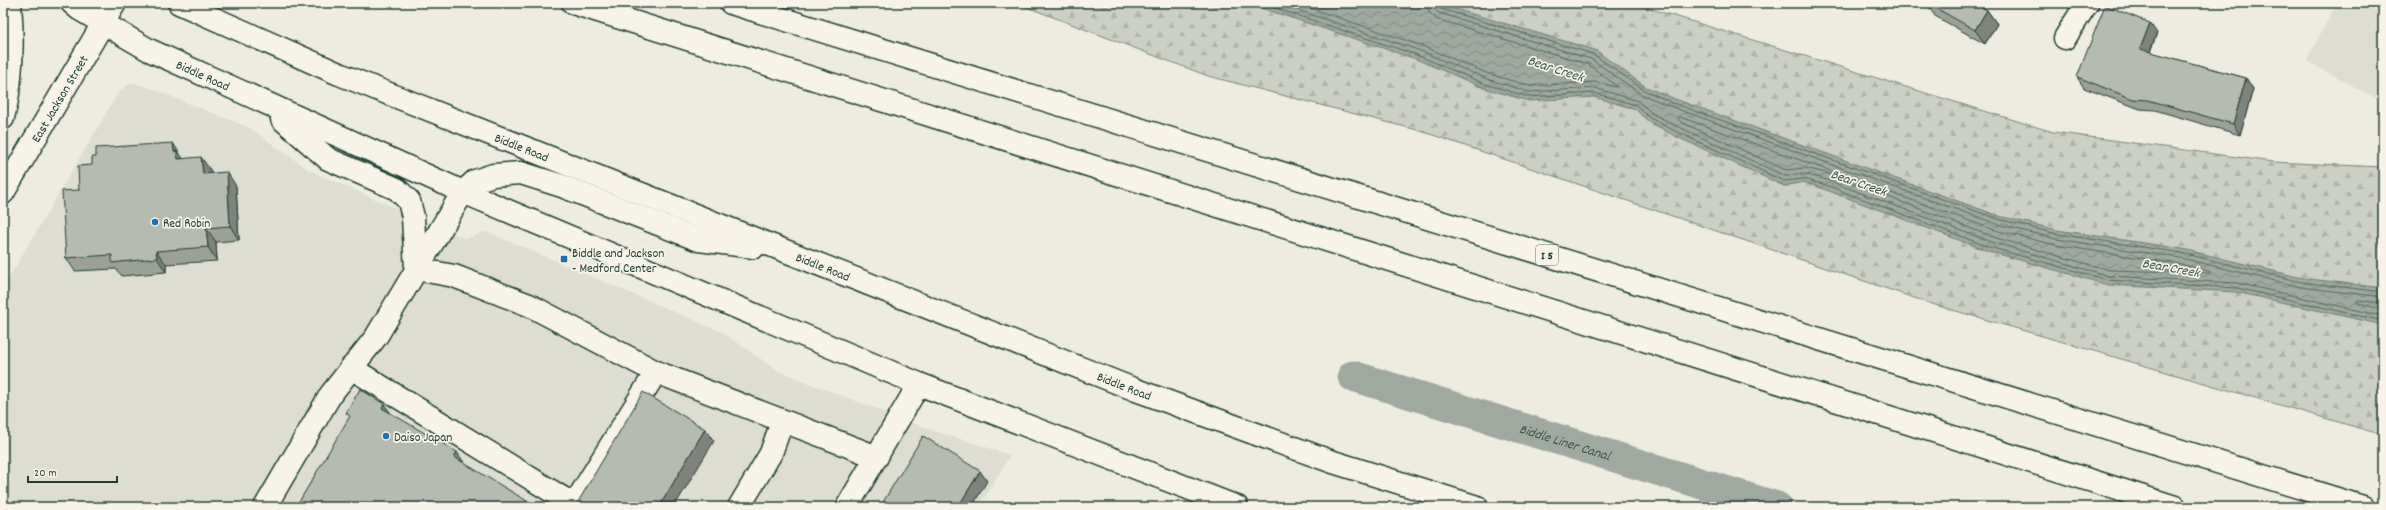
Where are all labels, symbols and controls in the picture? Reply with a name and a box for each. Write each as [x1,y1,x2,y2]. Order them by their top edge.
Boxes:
water label: Bear Creek [1525,51,1587,89]
street label: East Jackson Street [28,52,94,147]
street label: Biddle Road [172,56,232,97]
street label: Biddle Road [491,130,551,168]
water label: Bear Creek [1828,165,1890,203]
place label: Red Robin [163,215,210,234]
marker: Red Robin [150,217,160,227]
place label: Biddle and Jackson - Medford Center [572,245,664,279]
road number: I 5 [1536,245,1558,265]
street label: Biddle Road [792,249,852,288]
marker: Biddle and Jackson - Medford Center [559,254,569,264]
water label: Bear Creek [2140,254,2202,284]
street label: Biddle Road [1094,368,1154,407]
water label: Biddle Liner Canal [1516,420,1614,467]
place label: Daiso Japan [394,429,452,448]
marker: Daiso Japan [381,431,391,441]
scale bar [28,458,117,484]
text: 20 m [34,465,57,482]

